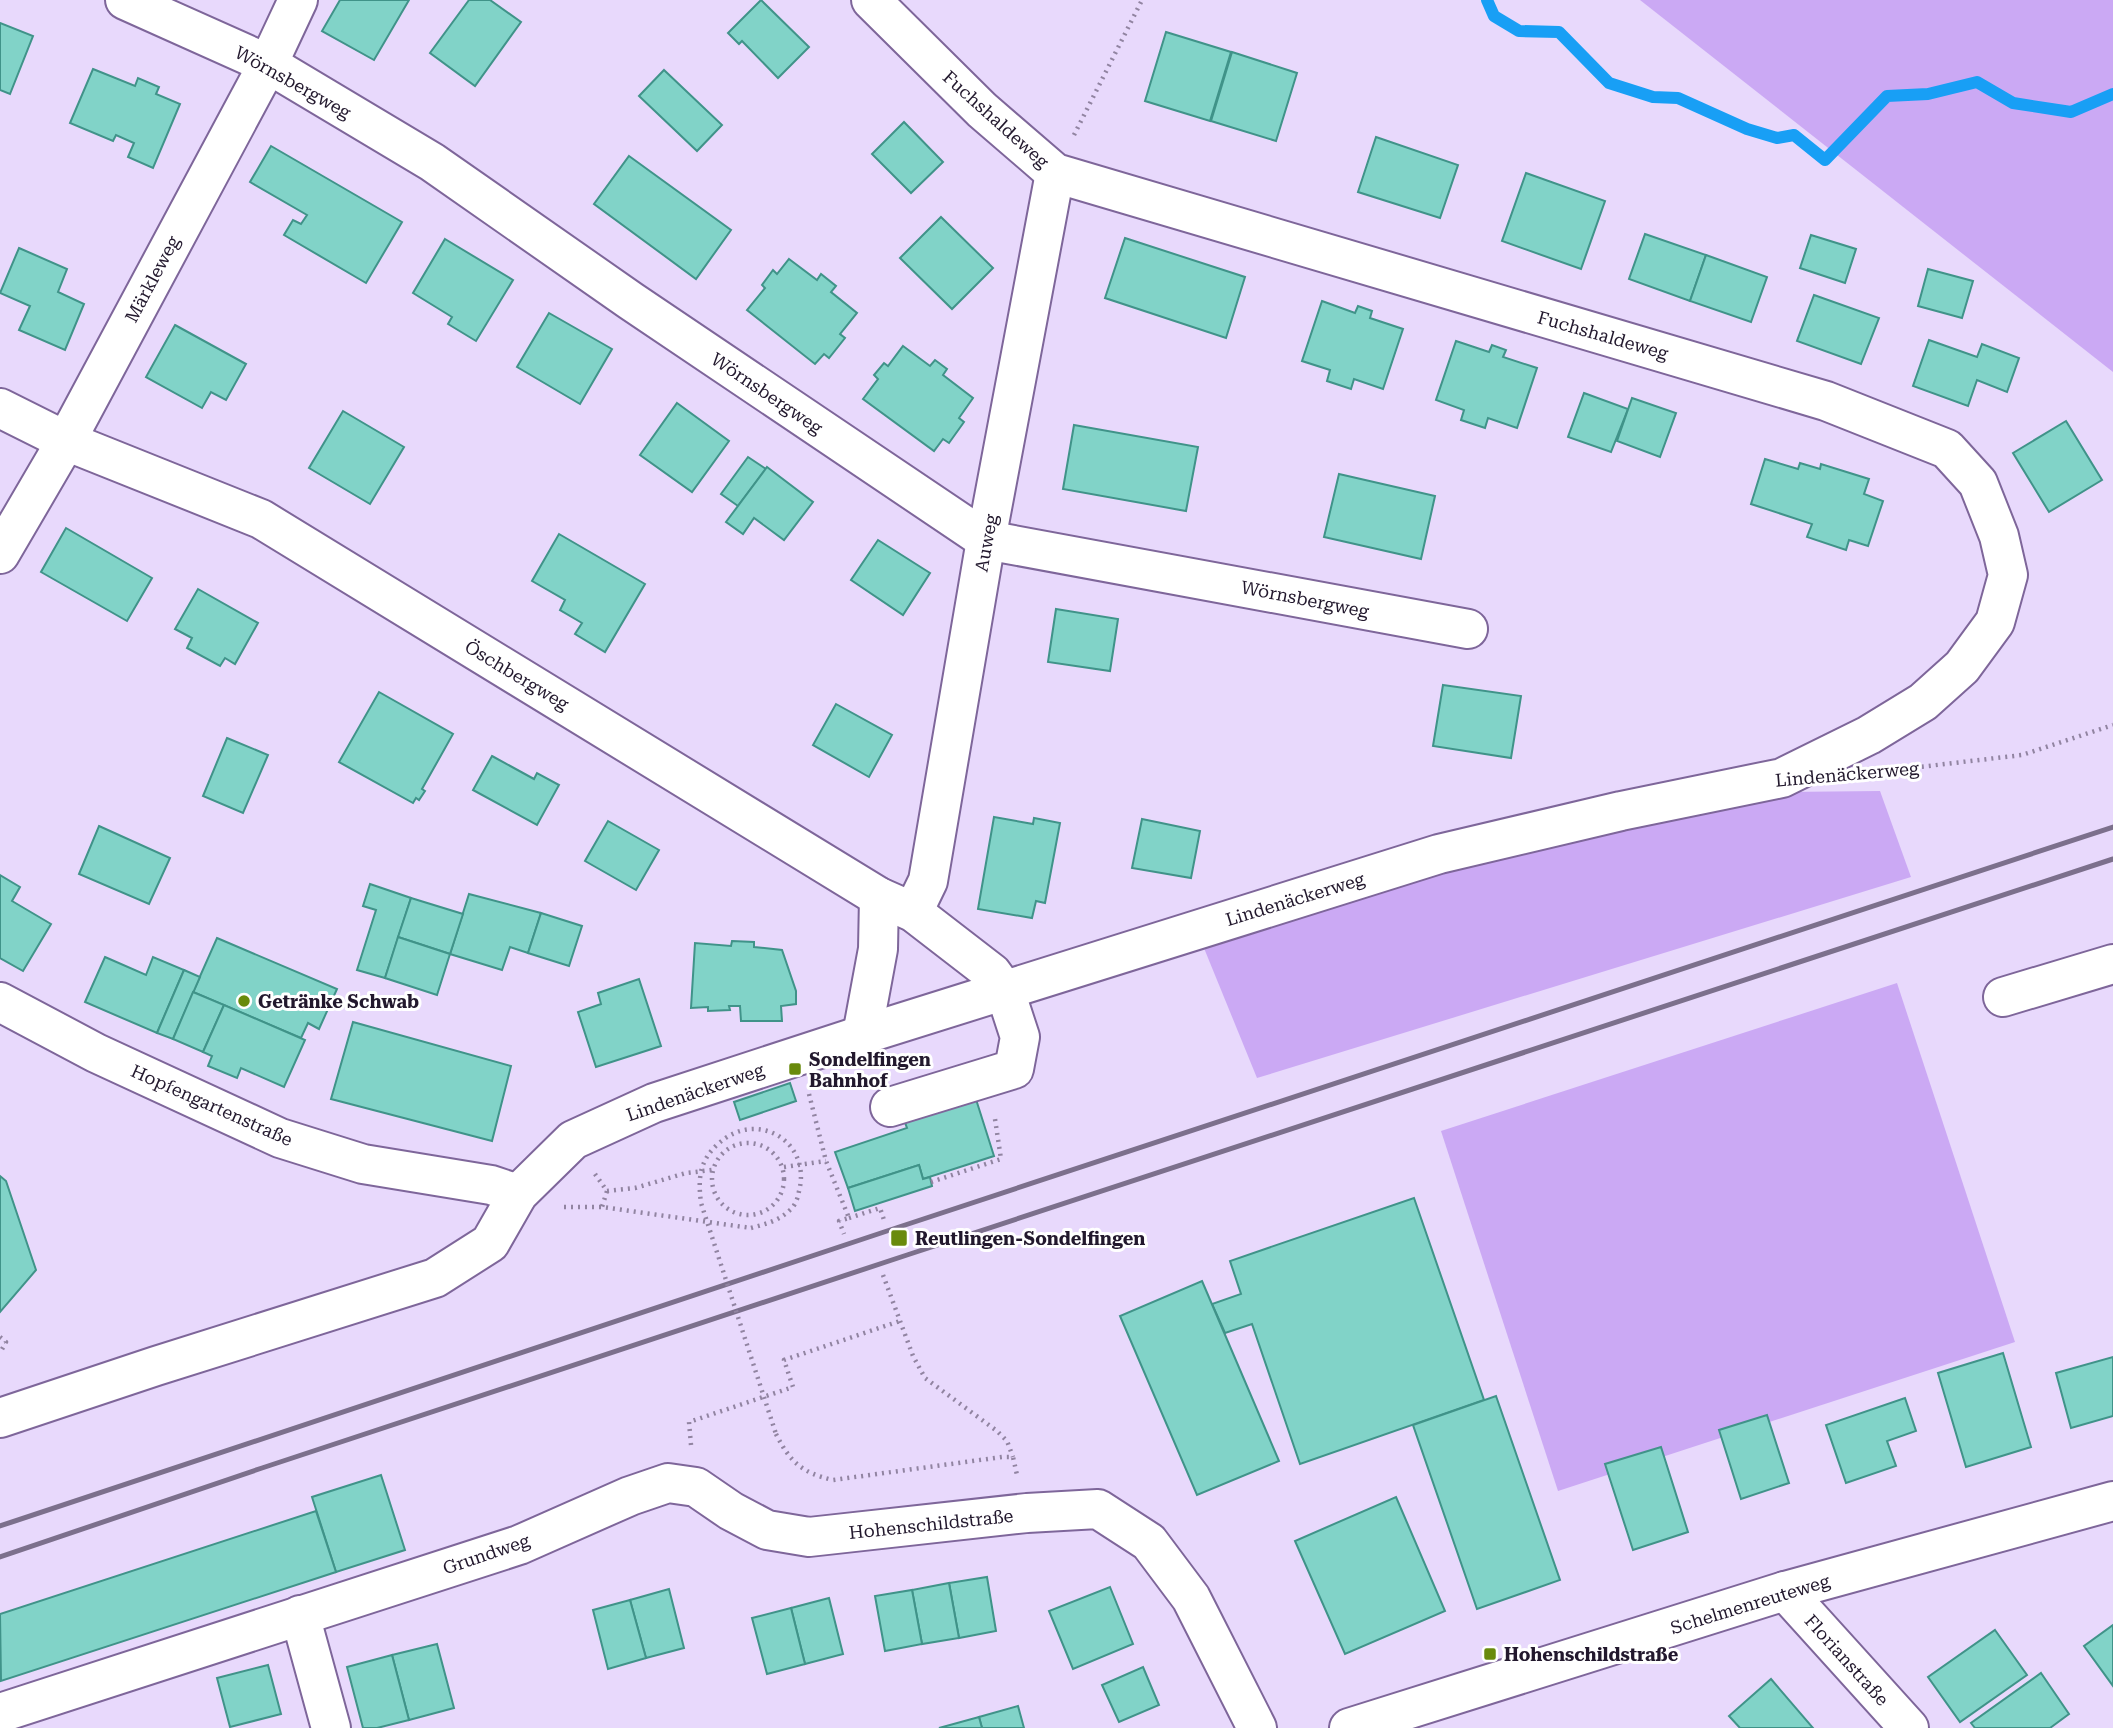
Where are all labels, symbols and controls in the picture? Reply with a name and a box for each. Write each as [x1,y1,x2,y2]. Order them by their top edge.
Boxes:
street label: Wörnsbergweg [231,41,355,123]
street label: Fuchshaldeweg [939,66,1054,172]
street label: Märkleweg [120,231,184,326]
street label: Fuchshaldeweg [1535,306,1672,364]
street label: Wörnsbergweg [707,348,827,438]
street label: Auweg [971,512,1002,573]
street label: Wörnsbergweg [1239,576,1371,622]
street label: Öschbergweg [461,636,574,715]
street label: Lindenäckerweg [1774,757,1921,791]
street label: Lindenäckerweg [1223,868,1368,930]
place label: Getränke Schwab [258,991,419,1012]
marker: Getränke Schwab [236,993,252,1009]
place label: Sondelfingen Bahnhof [809,1049,931,1091]
street label: Lindenäckerweg [623,1058,767,1125]
street label: Hopfengartenstraße [128,1060,296,1150]
marker: Sondelfingen Bahnhof [787,1061,803,1077]
marker: Reutlingen-Sondelfingen [889,1228,909,1248]
place label: Reutlingen-Sondelfingen [915,1228,1145,1249]
street label: Hohenschildstraße [848,1505,1014,1543]
street label: Grundweg [440,1529,533,1579]
street label: Schelmenreuteweg [1668,1570,1833,1638]
street label: Florianstraße [1801,1610,1893,1710]
place label: Hohenschildstraße [1504,1644,1679,1665]
marker: Hohenschildstraße [1482,1646,1498,1662]

